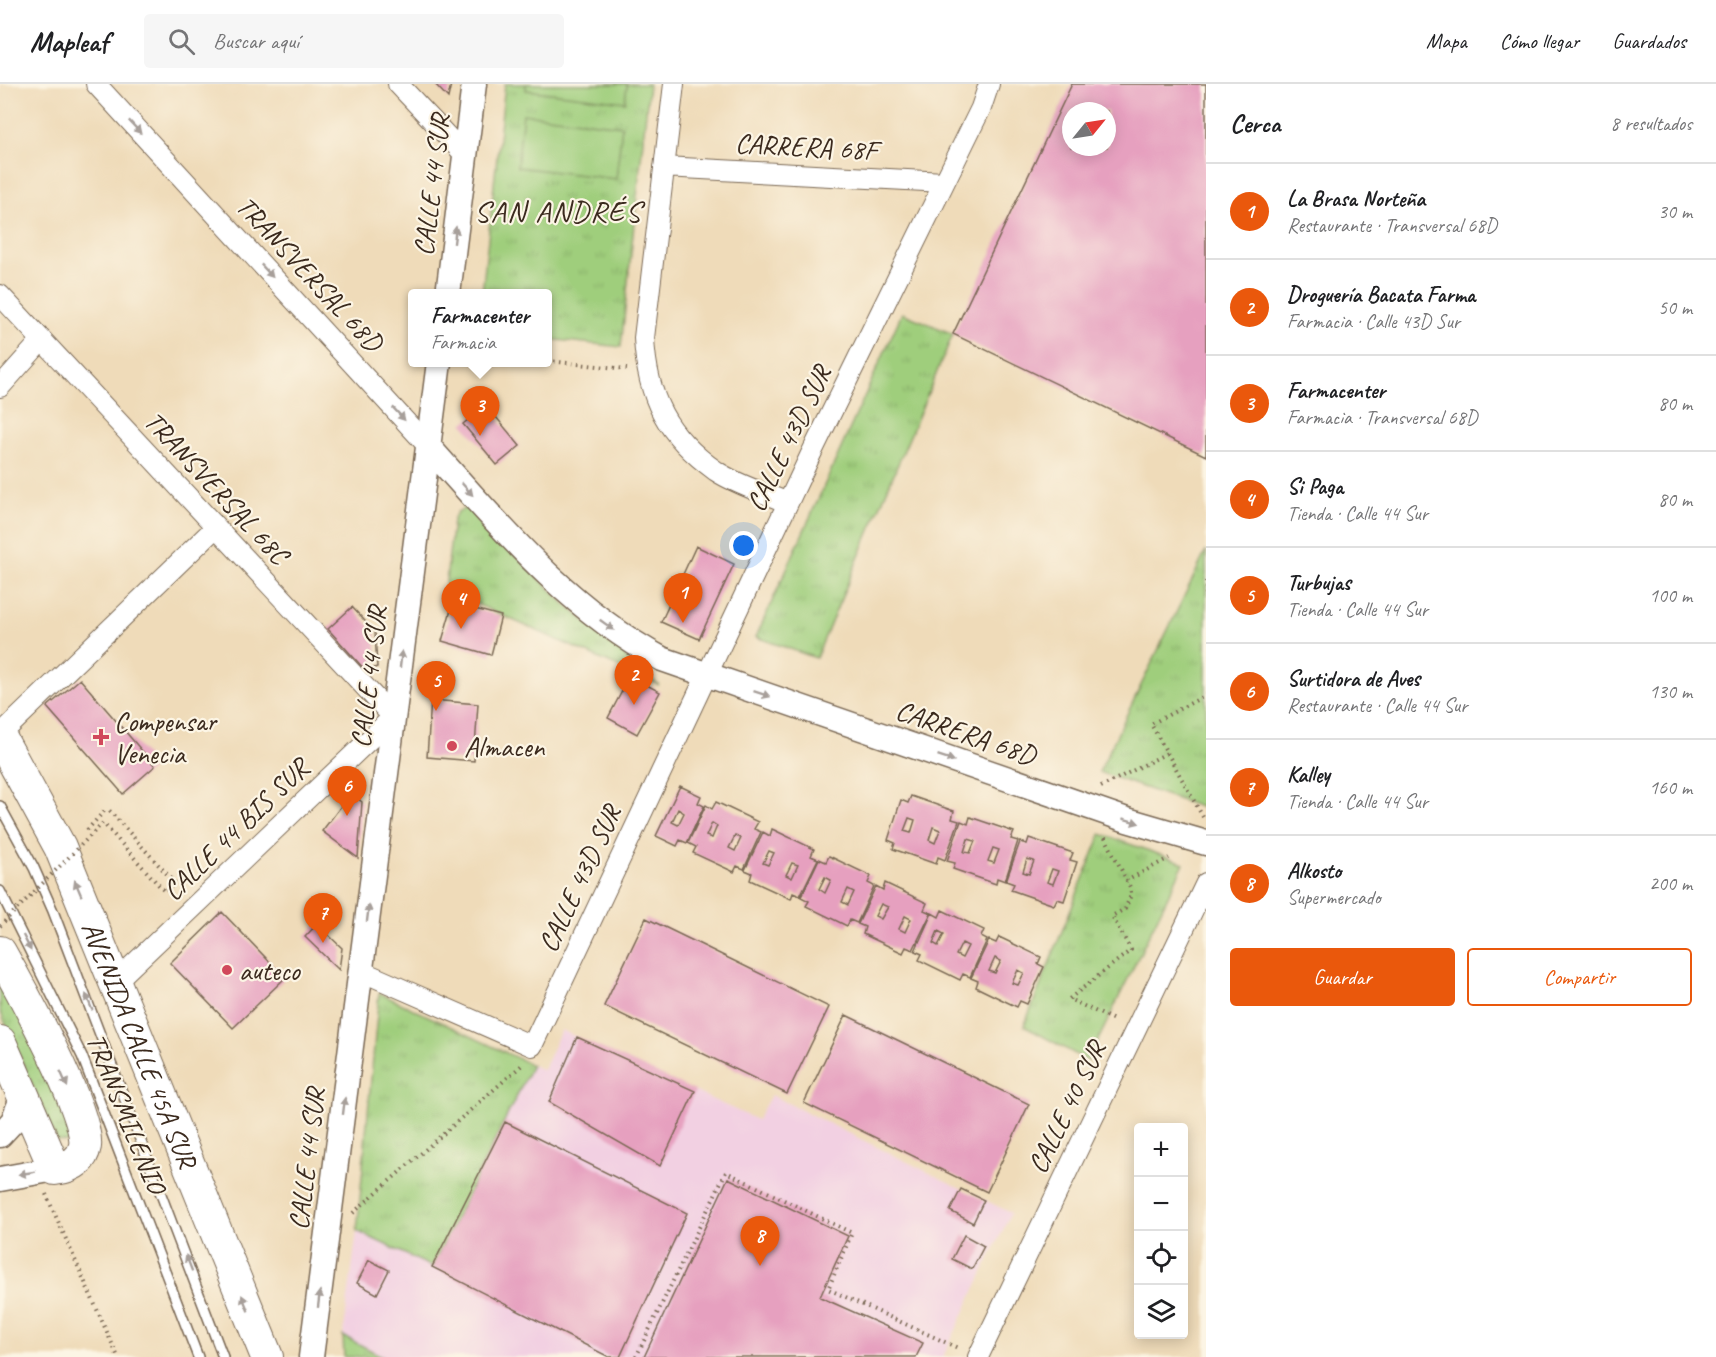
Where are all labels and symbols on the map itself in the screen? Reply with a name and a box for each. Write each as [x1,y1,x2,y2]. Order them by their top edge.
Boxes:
north arrow [1062,102,1116,156]
street label: CALLE 44 SUR [405,109,458,258]
one-way arrow [128,119,141,134]
street label: CARRERA 68F [734,125,884,168]
street label: TRANSVERSAL 68D [229,188,392,360]
district label: SAN ANDRÉS [474,192,646,230]
one-way arrow [450,226,460,245]
one-way arrow [260,263,274,278]
street label: CALLE 43D SUR [738,358,840,517]
pin: 3 [460,386,500,436]
street label: TRANSVERSAL 68C [137,404,298,573]
one-way arrow [392,407,406,422]
one-way arrow [460,482,474,497]
your location [729,531,758,560]
pin: 1 [664,574,702,623]
pin: 4 [442,580,480,629]
street label: CALLE 44 SUR [342,601,395,750]
one-way arrow [598,619,614,631]
one-way arrow [396,650,406,669]
pin: 2 [614,656,654,705]
pin: 5 [416,662,456,711]
one-way arrow [753,689,771,699]
street label: CARRERA 68D [891,692,1043,774]
place label: Compensar Venecia [114,704,218,771]
marker: Compensar Venecia [92,728,110,746]
place label: Almacen [464,729,546,764]
marker: Almacen [445,739,459,753]
street label: CALLE 44 BIS SUR [155,749,318,908]
one-way arrow [937,753,955,763]
pin: 6 [328,766,366,816]
street label: CALLE 43D SUR [530,797,630,957]
one-way arrow [1122,817,1140,826]
one-way arrow [73,879,83,897]
pin: 7 [304,894,342,943]
one-way arrow [364,903,373,922]
street label: AVENIDA CALLE 45A SUR [74,916,206,1175]
one-way arrow [22,935,31,952]
place label: auteco [239,953,302,988]
marker: auteco [220,963,234,977]
one-way arrow [84,993,93,1011]
street label: TRANSMILENIO [79,1028,176,1201]
street label: CALLE 40 SUR [1020,1033,1115,1179]
one-way arrow [59,1070,69,1088]
street label: CALLE 44 SUR [280,1083,333,1232]
one-way arrow [339,1096,348,1115]
one-way arrow [18,1169,37,1178]
pin: 8 [740,1216,780,1266]
one-way arrow [183,1254,193,1272]
one-way arrow [314,1289,323,1308]
one-way arrow [240,1294,249,1312]

